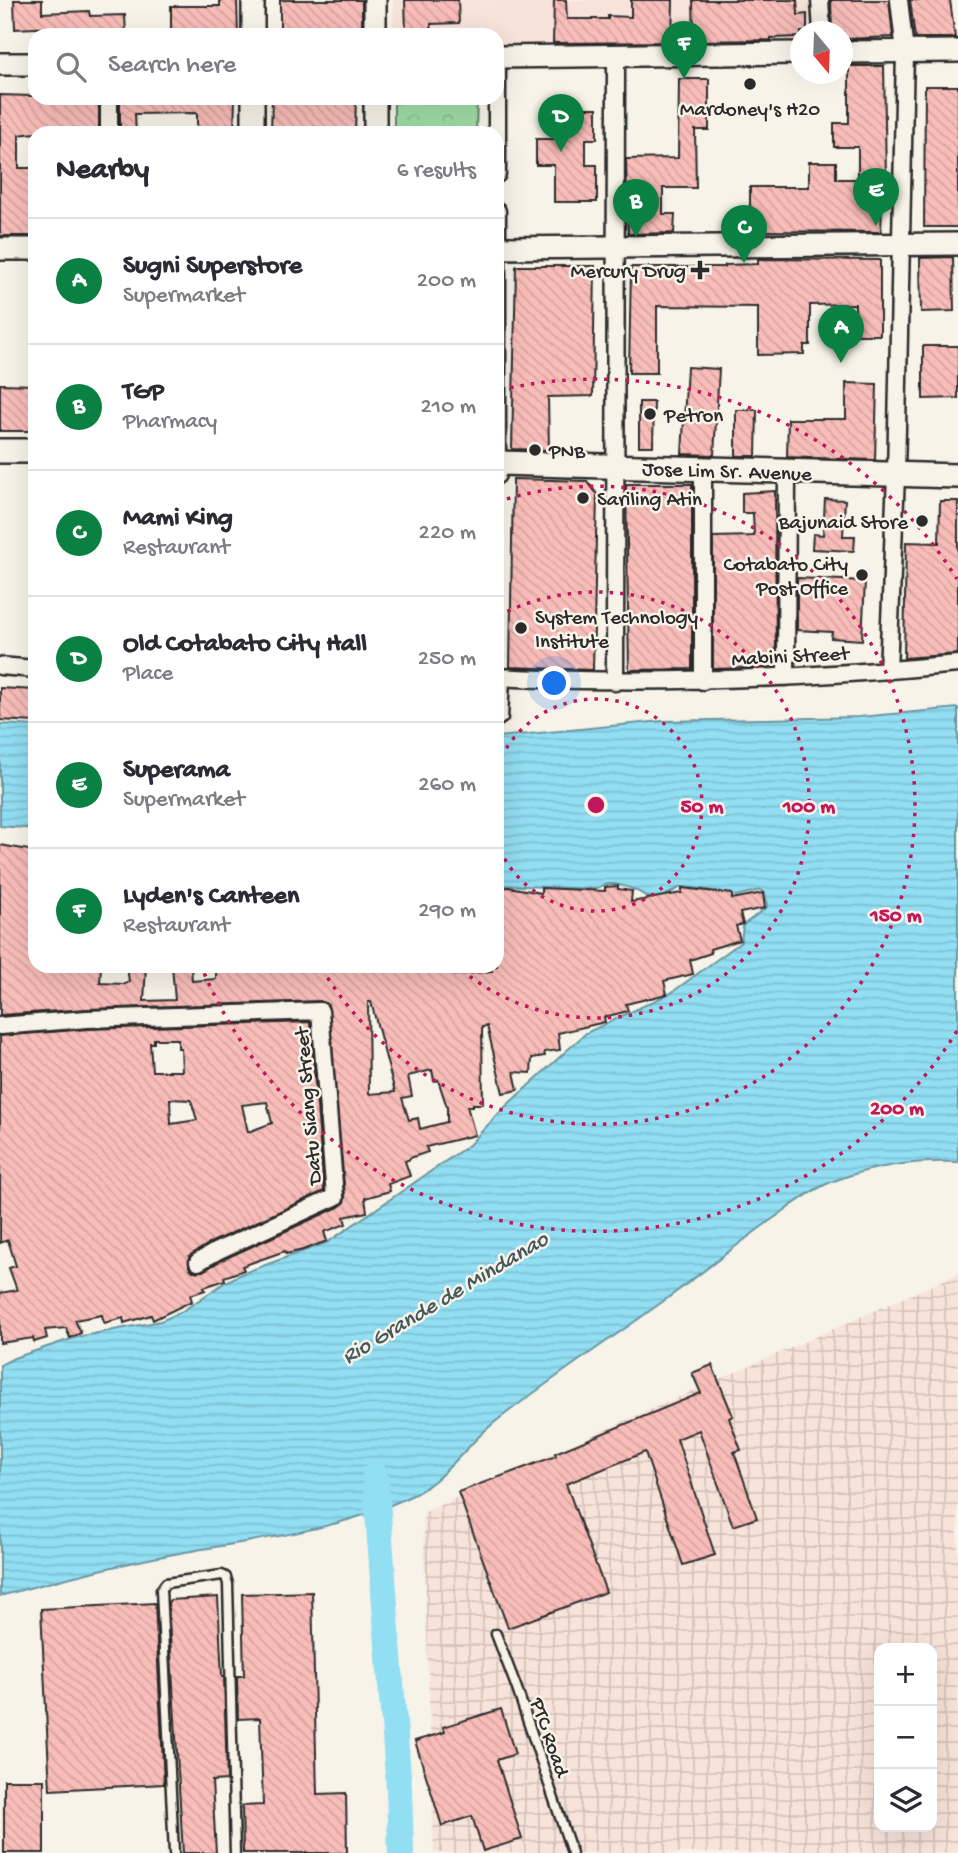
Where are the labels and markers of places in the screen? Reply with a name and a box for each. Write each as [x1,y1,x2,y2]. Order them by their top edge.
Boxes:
pin: F [661,21,707,79]
marker: Mardoney's H20 [742,76,758,92]
pin: D [538,94,584,152]
place label: Mardoney's H20 [680,99,820,124]
pin: E [853,168,899,226]
pin: B [613,179,659,237]
pin: C [721,205,767,263]
place label: Mercury Drug [571,261,686,286]
marker: Mercury Drug [692,262,708,278]
pin: A [818,305,864,363]
place label: Petron [663,405,723,430]
marker: Petron [642,406,658,422]
place label: PNB [548,441,586,466]
marker: PNB [527,442,543,458]
place label: Sariling Atin [597,489,702,514]
marker: Sariling Atin [575,490,591,506]
place label: Bajunaid Store [778,512,909,537]
marker: Bajunaid Store [914,513,930,529]
place label: Cotabato City Post Office [723,554,849,603]
marker: Cotabato City Post Office [854,567,870,583]
place label: System Technology Institute [535,607,698,656]
marker: System Technology Institute [513,620,529,636]
centre of rings [584,793,608,817]

